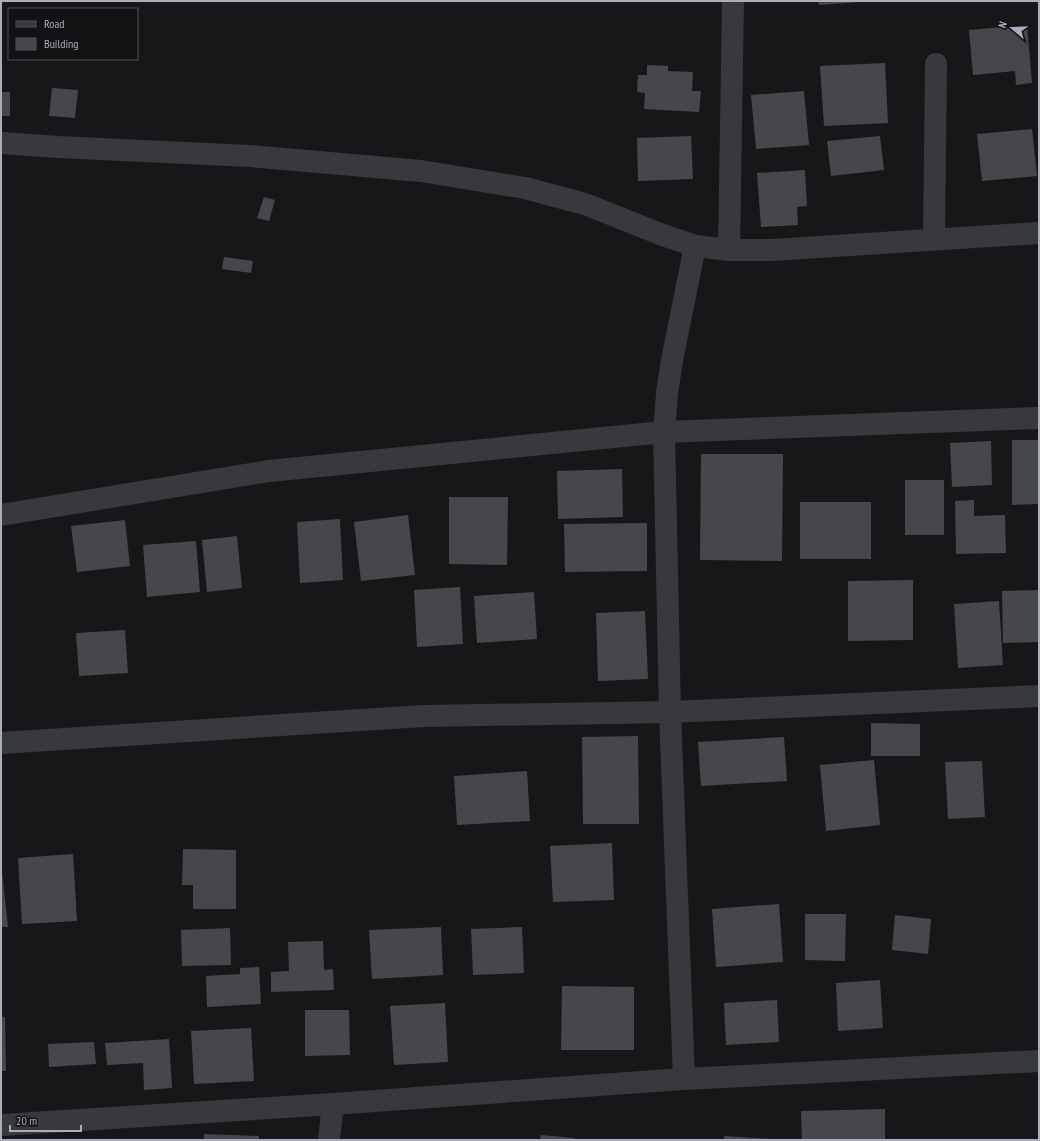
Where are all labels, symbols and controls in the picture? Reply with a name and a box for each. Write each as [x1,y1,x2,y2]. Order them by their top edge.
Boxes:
legend [8,8,138,60]
north arrow [992,8,1032,48]
text: Road [44,16,64,31]
text: N [995,20,1010,30]
text: Building [44,36,79,51]
scale bar [10,1107,81,1133]
text: 20 m [16,1113,37,1128]

